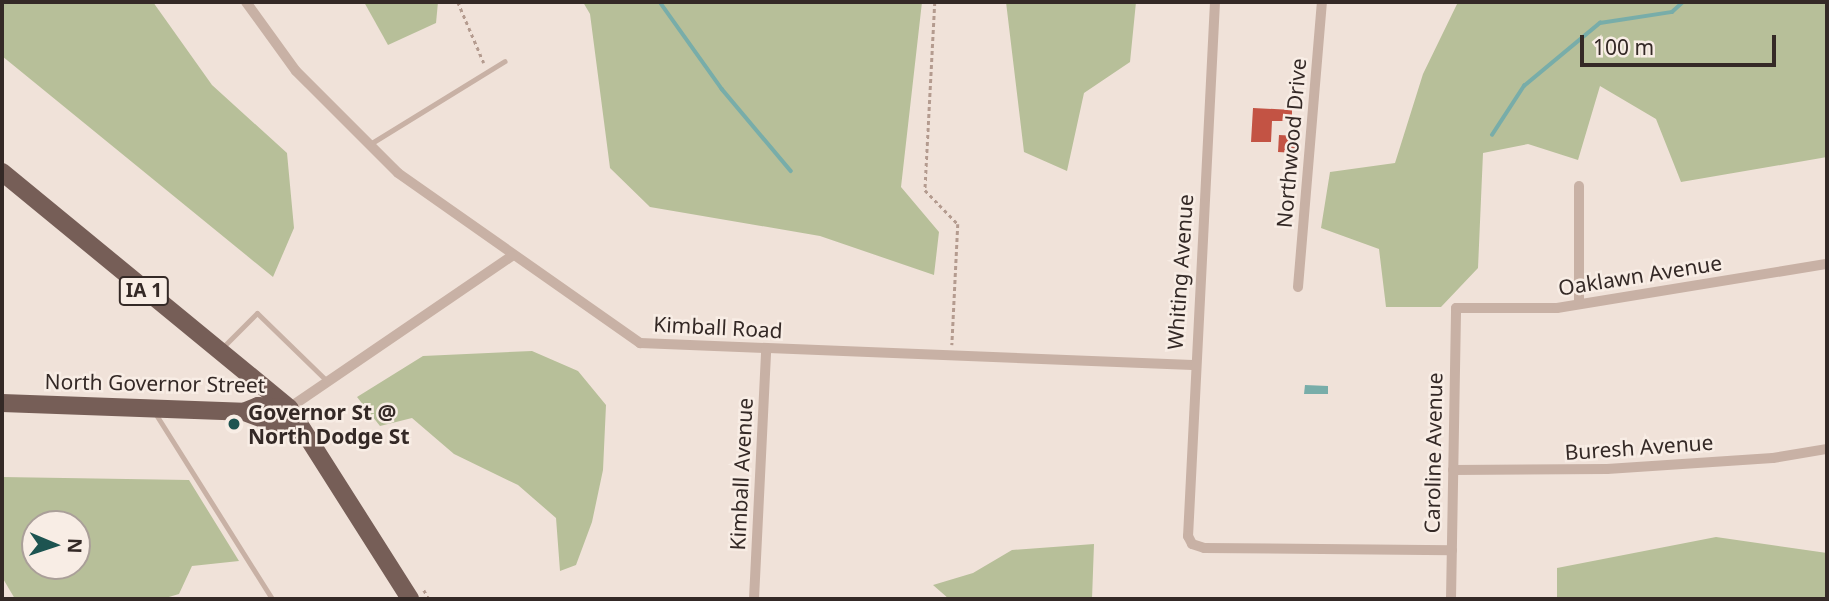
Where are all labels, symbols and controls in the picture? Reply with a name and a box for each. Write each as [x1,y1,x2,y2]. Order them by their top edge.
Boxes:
scale bar [1584,21,1780,65]
text: 100 m [1593,33,1654,61]
street label: Northwood Drive [1271,57,1311,229]
street label: Whiting Avenue [1162,193,1198,351]
street label: Oaklawn Avenue [1556,250,1724,300]
road number: IA 1 [118,276,170,306]
street label: Kimball Road [653,311,783,343]
street label: North Governor Street [45,368,265,398]
street label: Caroline Avenue [1419,372,1447,534]
street label: Kimball Avenue [724,397,758,551]
place label: Governor St @ North Dodge St [248,399,410,449]
marker: Governor St @ North Dodge St [226,416,242,432]
street label: Buresh Avenue [1564,429,1714,465]
north arrow [21,510,91,580]
text: N [62,537,88,554]

